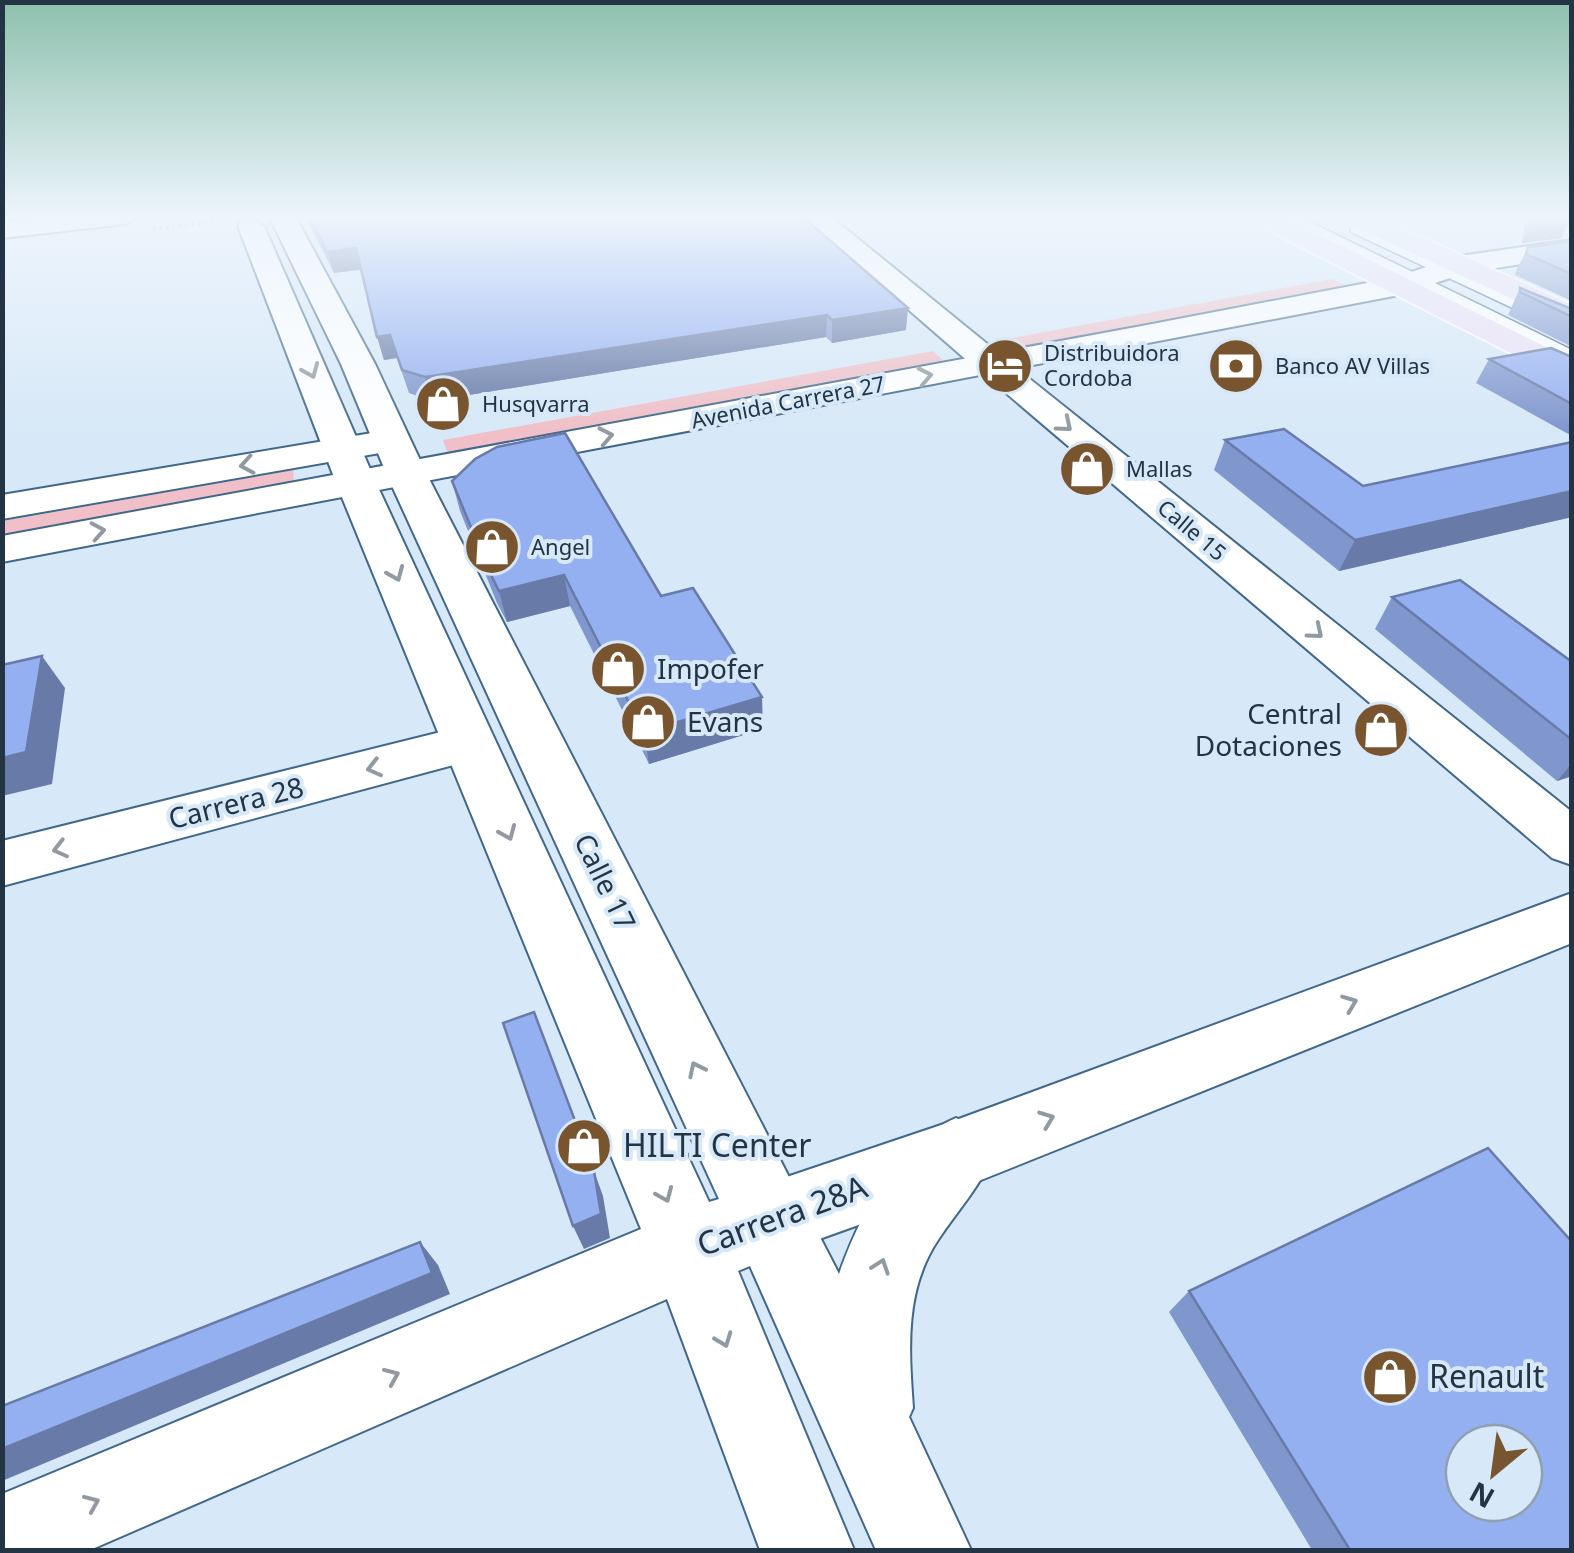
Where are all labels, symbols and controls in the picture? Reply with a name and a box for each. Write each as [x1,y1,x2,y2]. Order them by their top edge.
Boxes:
hotel icon: Distribuidora Cordoba [975,336,1035,396]
bank icon: Banco AV Villas [1206,336,1266,396]
place label: Distribuidora Cordoba [1044,337,1180,392]
place label: Banco AV Villas [1275,350,1430,380]
one-way arrow [299,361,319,378]
one-way arrow [917,366,933,387]
street label: Avenida Carrera 27 [688,368,887,435]
shop icon: Husqvarra [413,374,473,434]
place label: Husqvarra [482,388,590,418]
one-way arrow [1054,413,1072,431]
one-way arrow [598,426,614,447]
shop icon: Mallas [1057,439,1117,499]
place label: Mallas [1126,453,1193,483]
one-way arrow [238,454,255,475]
street label: Calle 15 [1152,492,1233,567]
shop icon: Angel [462,517,522,577]
one-way arrow [90,522,107,543]
place label: Angel [531,531,590,561]
one-way arrow [384,564,404,582]
one-way arrow [1304,620,1322,638]
shop icon: Impofer [588,639,648,699]
place label: Impofer [657,649,764,687]
shop icon: Evans [618,692,678,752]
place label: Central Dotaciones [1195,694,1342,764]
shop icon: Central Dotaciones [1351,700,1411,760]
place label: Evans [687,702,763,740]
one-way arrow [366,756,384,777]
street label: Carrera 28 [164,767,307,837]
one-way arrow [496,823,516,841]
street label: Calle 17 [566,827,646,936]
one-way arrow [52,837,69,858]
one-way arrow [1340,994,1358,1014]
one-way arrow [689,1062,708,1080]
one-way arrow [1037,1111,1054,1131]
shop icon: HILTI Center [554,1116,614,1176]
place label: HILTI Center [623,1123,812,1166]
street label: Carrera 28A [691,1164,873,1265]
one-way arrow [653,1185,673,1203]
one-way arrow [869,1258,889,1275]
one-way arrow [712,1331,733,1348]
shop icon: Renault [1360,1347,1420,1407]
place label: Renault [1429,1354,1544,1397]
one-way arrow [381,1368,399,1388]
north arrow [1444,1423,1544,1523]
text: N [1462,1474,1501,1518]
one-way arrow [82,1494,100,1514]

